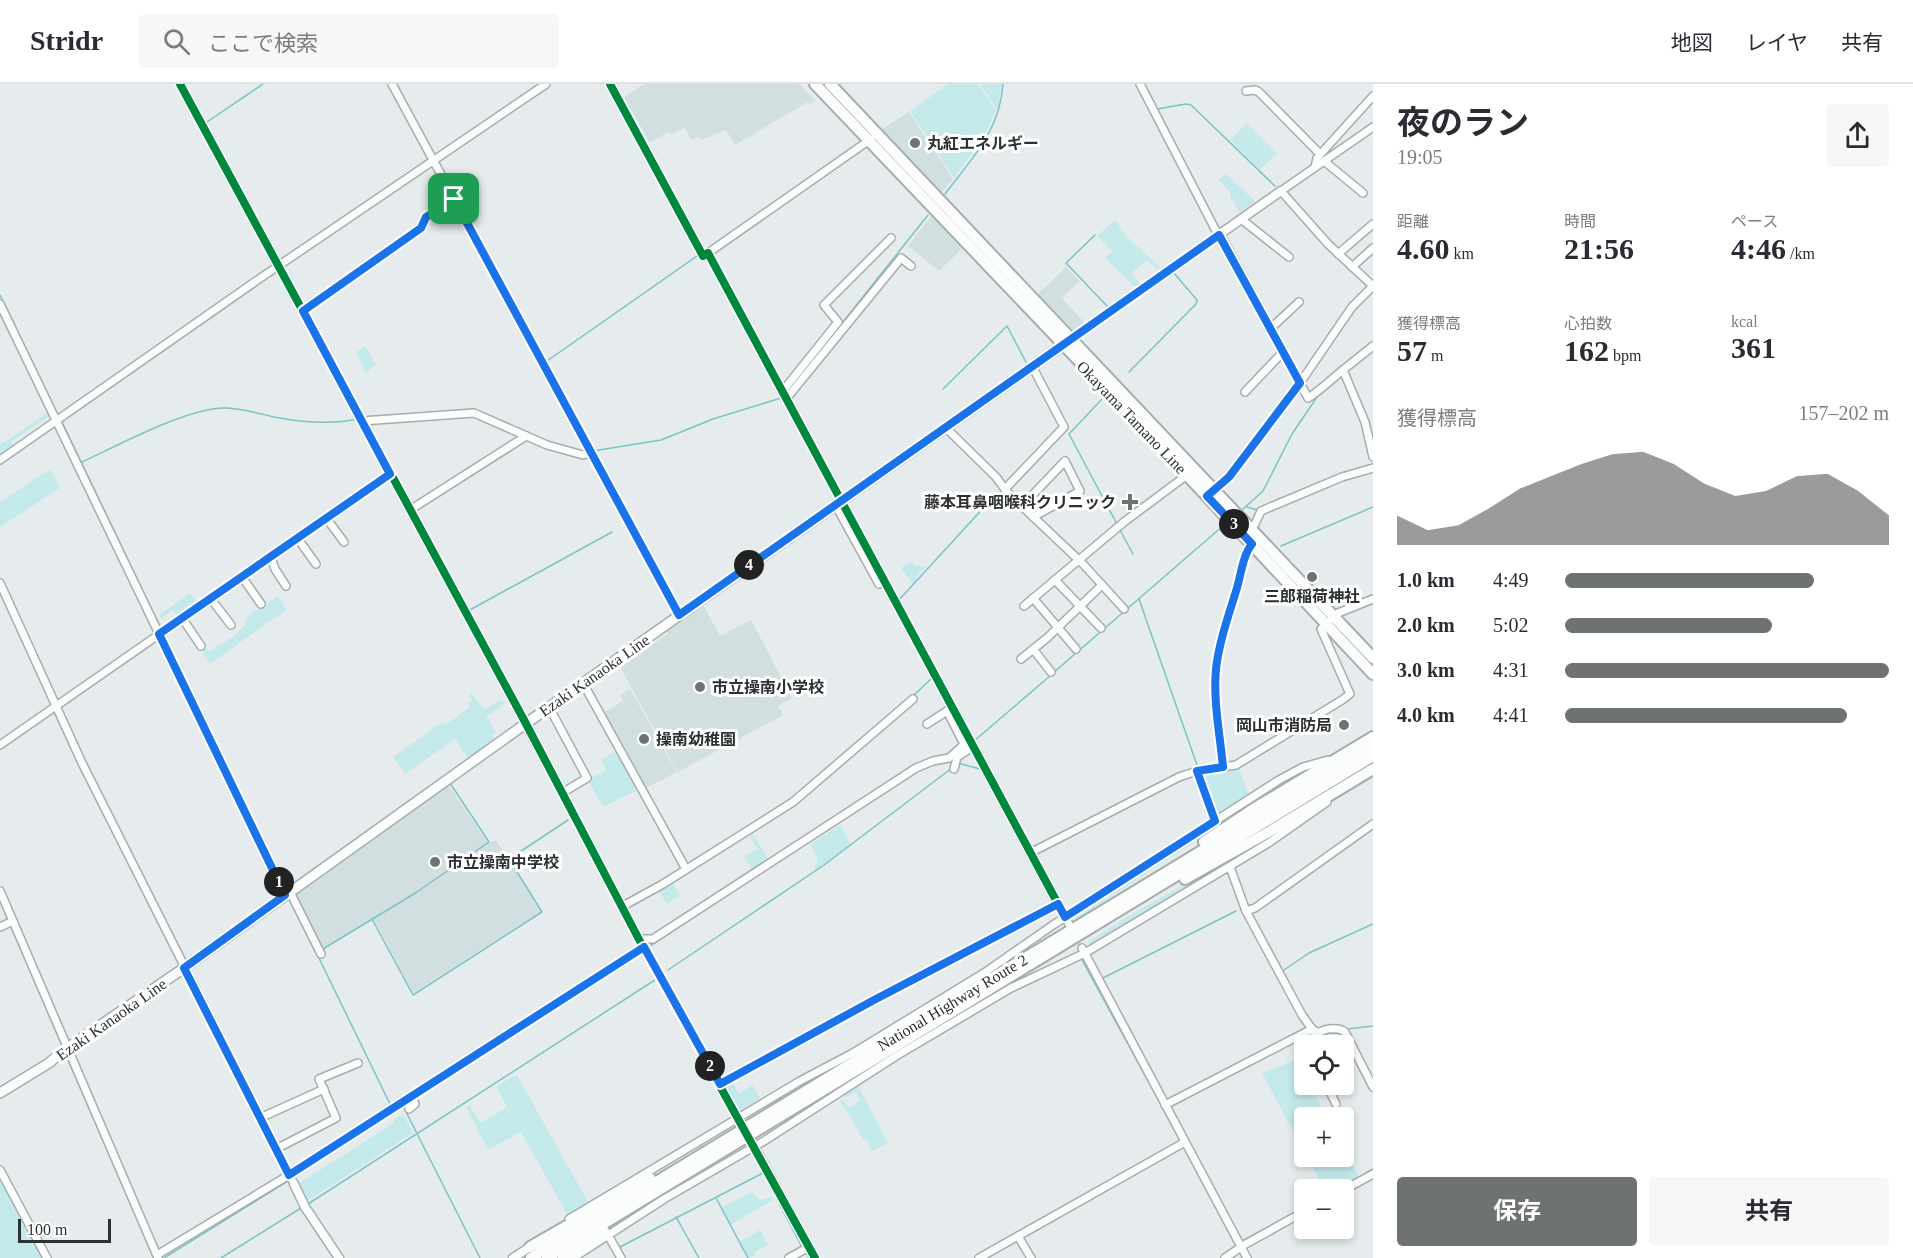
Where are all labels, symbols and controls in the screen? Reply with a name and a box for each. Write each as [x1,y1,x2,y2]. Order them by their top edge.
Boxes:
search box [139,14,559,68]
text: Stridr [30,25,103,56]
icon: search [160,25,193,58]
text: ここで検索 [208,31,318,56]
text: 地図 [1671,31,1713,55]
text: レイヤ [1746,31,1808,55]
text: 共有 [1841,31,1883,55]
button: share [1826,104,1889,167]
text: 夜のラン [1397,105,1529,141]
place label: 丸紅エネルギー [927,135,1039,152]
marker: 丸紅エネルギー [908,136,922,150]
text: 19:05 [1397,146,1443,168]
pin [428,173,479,224]
icon: arrive [437,182,470,215]
text: 距離 [1397,213,1429,230]
text: 時間 [1564,213,1596,230]
text: ペース [1731,213,1778,230]
text: 4.60 [1397,232,1450,265]
text: 21:56 [1564,232,1634,265]
text: 4:46 [1731,232,1786,265]
text: km [1450,245,1474,262]
text: /km [1786,245,1815,262]
text: kcal [1731,313,1758,330]
text: 獲得標高 [1397,315,1461,332]
text: 心拍数 [1564,315,1612,332]
text: 361 [1731,331,1776,364]
text: 57 [1397,334,1427,367]
text: 162 [1564,334,1609,367]
text: m [1427,347,1443,364]
text: bpm [1609,347,1641,364]
street label: Okayama Tamano Line [1073,358,1190,478]
text: 157–202 m [1798,402,1889,424]
text: 獲得標高 [1397,407,1477,429]
marker: 藤本耳鼻咽喉科クリニック [1121,493,1139,511]
place label: 藤本耳鼻咽喉科クリニック [924,494,1116,511]
pin: 3 [1219,509,1249,539]
text: 3 [1230,515,1238,532]
pin: 4 [734,550,764,580]
text: 4 [745,556,753,573]
text: 1.0 km [1397,569,1455,591]
text: 4:49 [1493,569,1529,591]
marker: 三郎稲荷神社 [1305,570,1319,584]
place label: 三郎稲荷神社 [1264,587,1360,605]
text: 2.0 km [1397,614,1455,636]
text: 5:02 [1493,614,1529,636]
street label: Ezaki Kanaoka Line [536,631,653,720]
text: 3.0 km [1397,659,1455,681]
text: 4:31 [1493,659,1529,681]
place label: 市立操南小学校 [712,679,824,696]
marker: 市立操南小学校 [693,680,707,694]
text: 4.0 km [1397,704,1455,726]
text: 4:41 [1493,704,1529,726]
place label: 岡山市消防局 [1236,717,1332,734]
marker: 岡山市消防局 [1337,718,1351,732]
place label: 操南幼稚園 [656,731,736,748]
marker: 操南幼稚園 [637,732,651,746]
place label: 市立操南中学校 [447,854,559,871]
marker: 市立操南中学校 [428,855,442,869]
pin: 1 [264,867,294,897]
text: 1 [275,873,283,890]
street label: National Highway Route 2 [874,951,1031,1055]
street label: Ezaki Kanaoka Line [53,975,170,1064]
map controls [1294,1035,1354,1239]
button: locate [1294,1035,1354,1095]
pin: 2 [695,1051,725,1081]
text: 2 [706,1057,714,1074]
button: + [1294,1107,1354,1167]
button: 保存 [1397,1177,1637,1246]
button: 共有 [1649,1177,1889,1246]
button: − [1294,1179,1354,1239]
scale bar [18,1216,111,1244]
text: 100 m [27,1221,67,1238]

